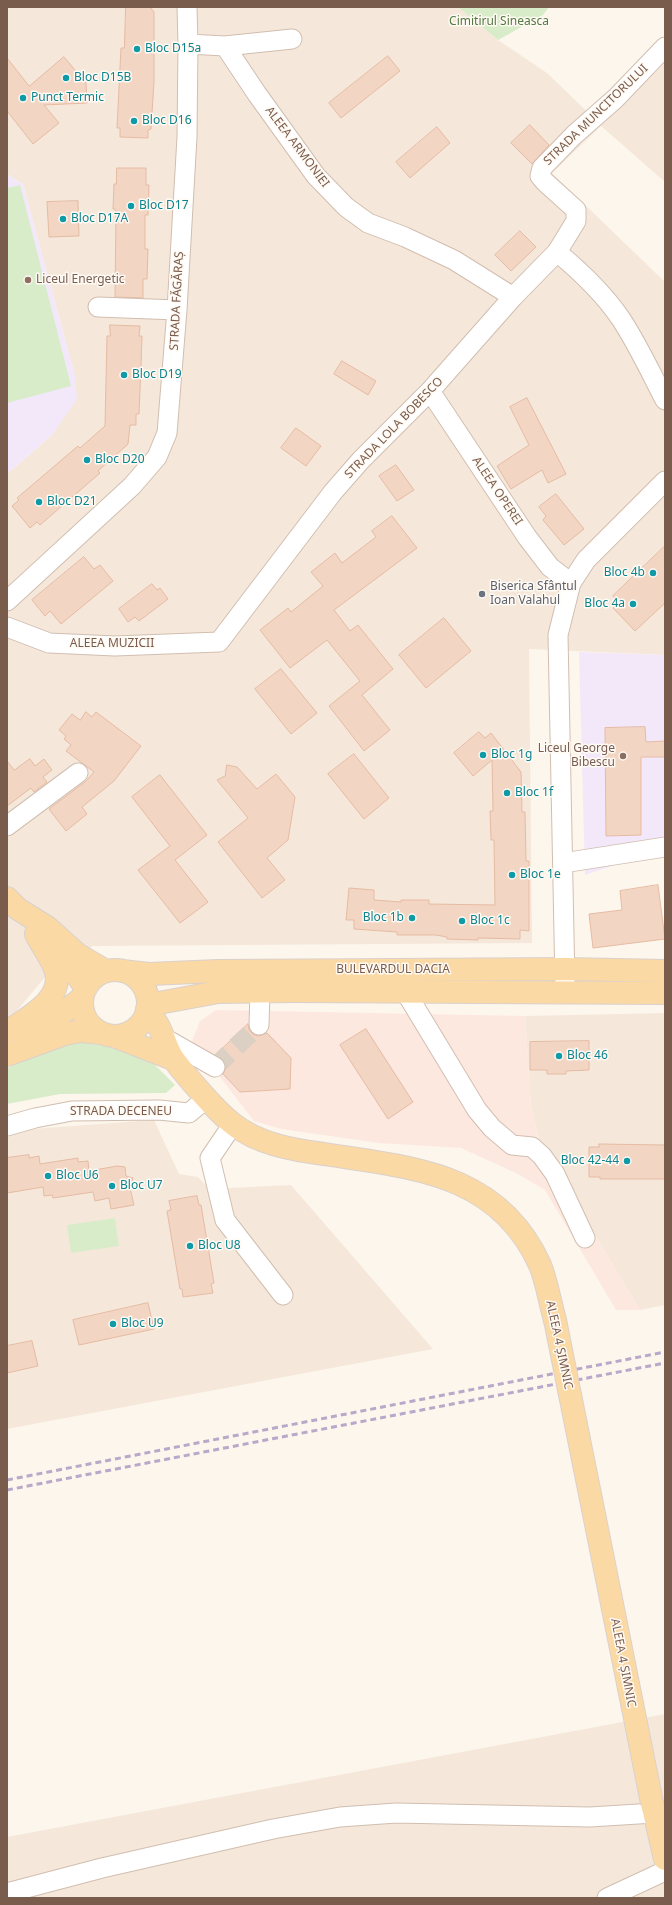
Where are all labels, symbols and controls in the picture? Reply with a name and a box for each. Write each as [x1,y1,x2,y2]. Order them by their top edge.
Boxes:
park label: Cimitirul Sineasca [449,15,549,29]
place label: Bloc D15a [145,42,201,56]
marker: Bloc D15a [132,44,142,54]
street label: STRADA MUNCITORULUI [541,61,651,169]
place label: Bloc D15B [74,71,131,85]
marker: Bloc D15B [61,73,71,83]
place label: Punct Termic [31,91,104,105]
marker: Punct Termic [18,93,28,103]
street label: ALEEA ARMONIEI [262,104,332,190]
place label: Bloc D16 [142,114,192,128]
marker: Bloc D16 [129,116,139,126]
place label: Bloc D17 [139,199,189,213]
marker: Bloc D17 [126,201,136,211]
place label: Bloc D17A [71,212,128,226]
marker: Bloc D17A [58,214,68,224]
street label: STRADA FĂGĂRAȘ [167,251,187,351]
place label: Liceul Energetic [36,273,125,287]
marker: Liceul Energetic [23,275,33,285]
place label: Bloc D19 [132,368,182,382]
marker: Bloc D19 [119,370,129,380]
street label: STRADA LOLA BOBESCO [342,374,446,482]
place label: Bloc D20 [95,453,145,467]
street label: ALEEA OPEREI [469,454,525,528]
marker: Bloc D20 [82,455,92,465]
place label: Bloc D21 [47,495,97,509]
marker: Bloc D21 [34,497,44,507]
place label: Bloc 4b [604,566,645,580]
marker: Bloc 4b [648,568,658,578]
place label: Biserica Sfântul Ioan Valahul [490,580,577,608]
marker: Biserica Sfântul Ioan Valahul [477,589,487,599]
place label: Bloc 4a [584,597,625,611]
marker: Bloc 4a [628,599,638,609]
street label: ALEEA MUZICII [70,637,154,651]
place label: Liceul George Bibescu [538,742,615,770]
place label: Bloc 1g [491,748,532,762]
marker: Bloc 1g [478,750,488,760]
marker: Liceul George Bibescu [618,751,628,761]
place label: Bloc 1f [515,786,553,800]
marker: Bloc 1f [502,788,512,798]
place label: Bloc 1e [520,868,561,882]
marker: Bloc 1e [507,870,517,880]
place label: Bloc 1b [363,911,404,925]
marker: Bloc 1b [407,913,417,923]
place label: Bloc 1c [470,914,510,928]
marker: Bloc 1c [457,916,467,926]
street label: BULEVARDUL DACIA [336,963,450,977]
place label: Bloc 46 [567,1049,608,1063]
marker: Bloc 46 [554,1051,564,1061]
street label: STRADA DECENEU [70,1105,172,1119]
place label: Bloc 42-44 [561,1154,619,1168]
marker: Bloc 42-44 [622,1156,632,1166]
place label: Bloc U6 [56,1169,99,1183]
marker: Bloc U6 [43,1171,53,1181]
place label: Bloc U7 [120,1179,163,1193]
marker: Bloc U7 [107,1181,117,1191]
place label: Bloc U8 [198,1239,241,1253]
marker: Bloc U8 [185,1241,195,1251]
street label: ALEEA 4 ȘIMNIC [543,1299,575,1391]
place label: Bloc U9 [121,1317,164,1331]
marker: Bloc U9 [108,1319,118,1329]
street label: ALEEA 4 ȘIMNIC [607,1617,639,1709]

